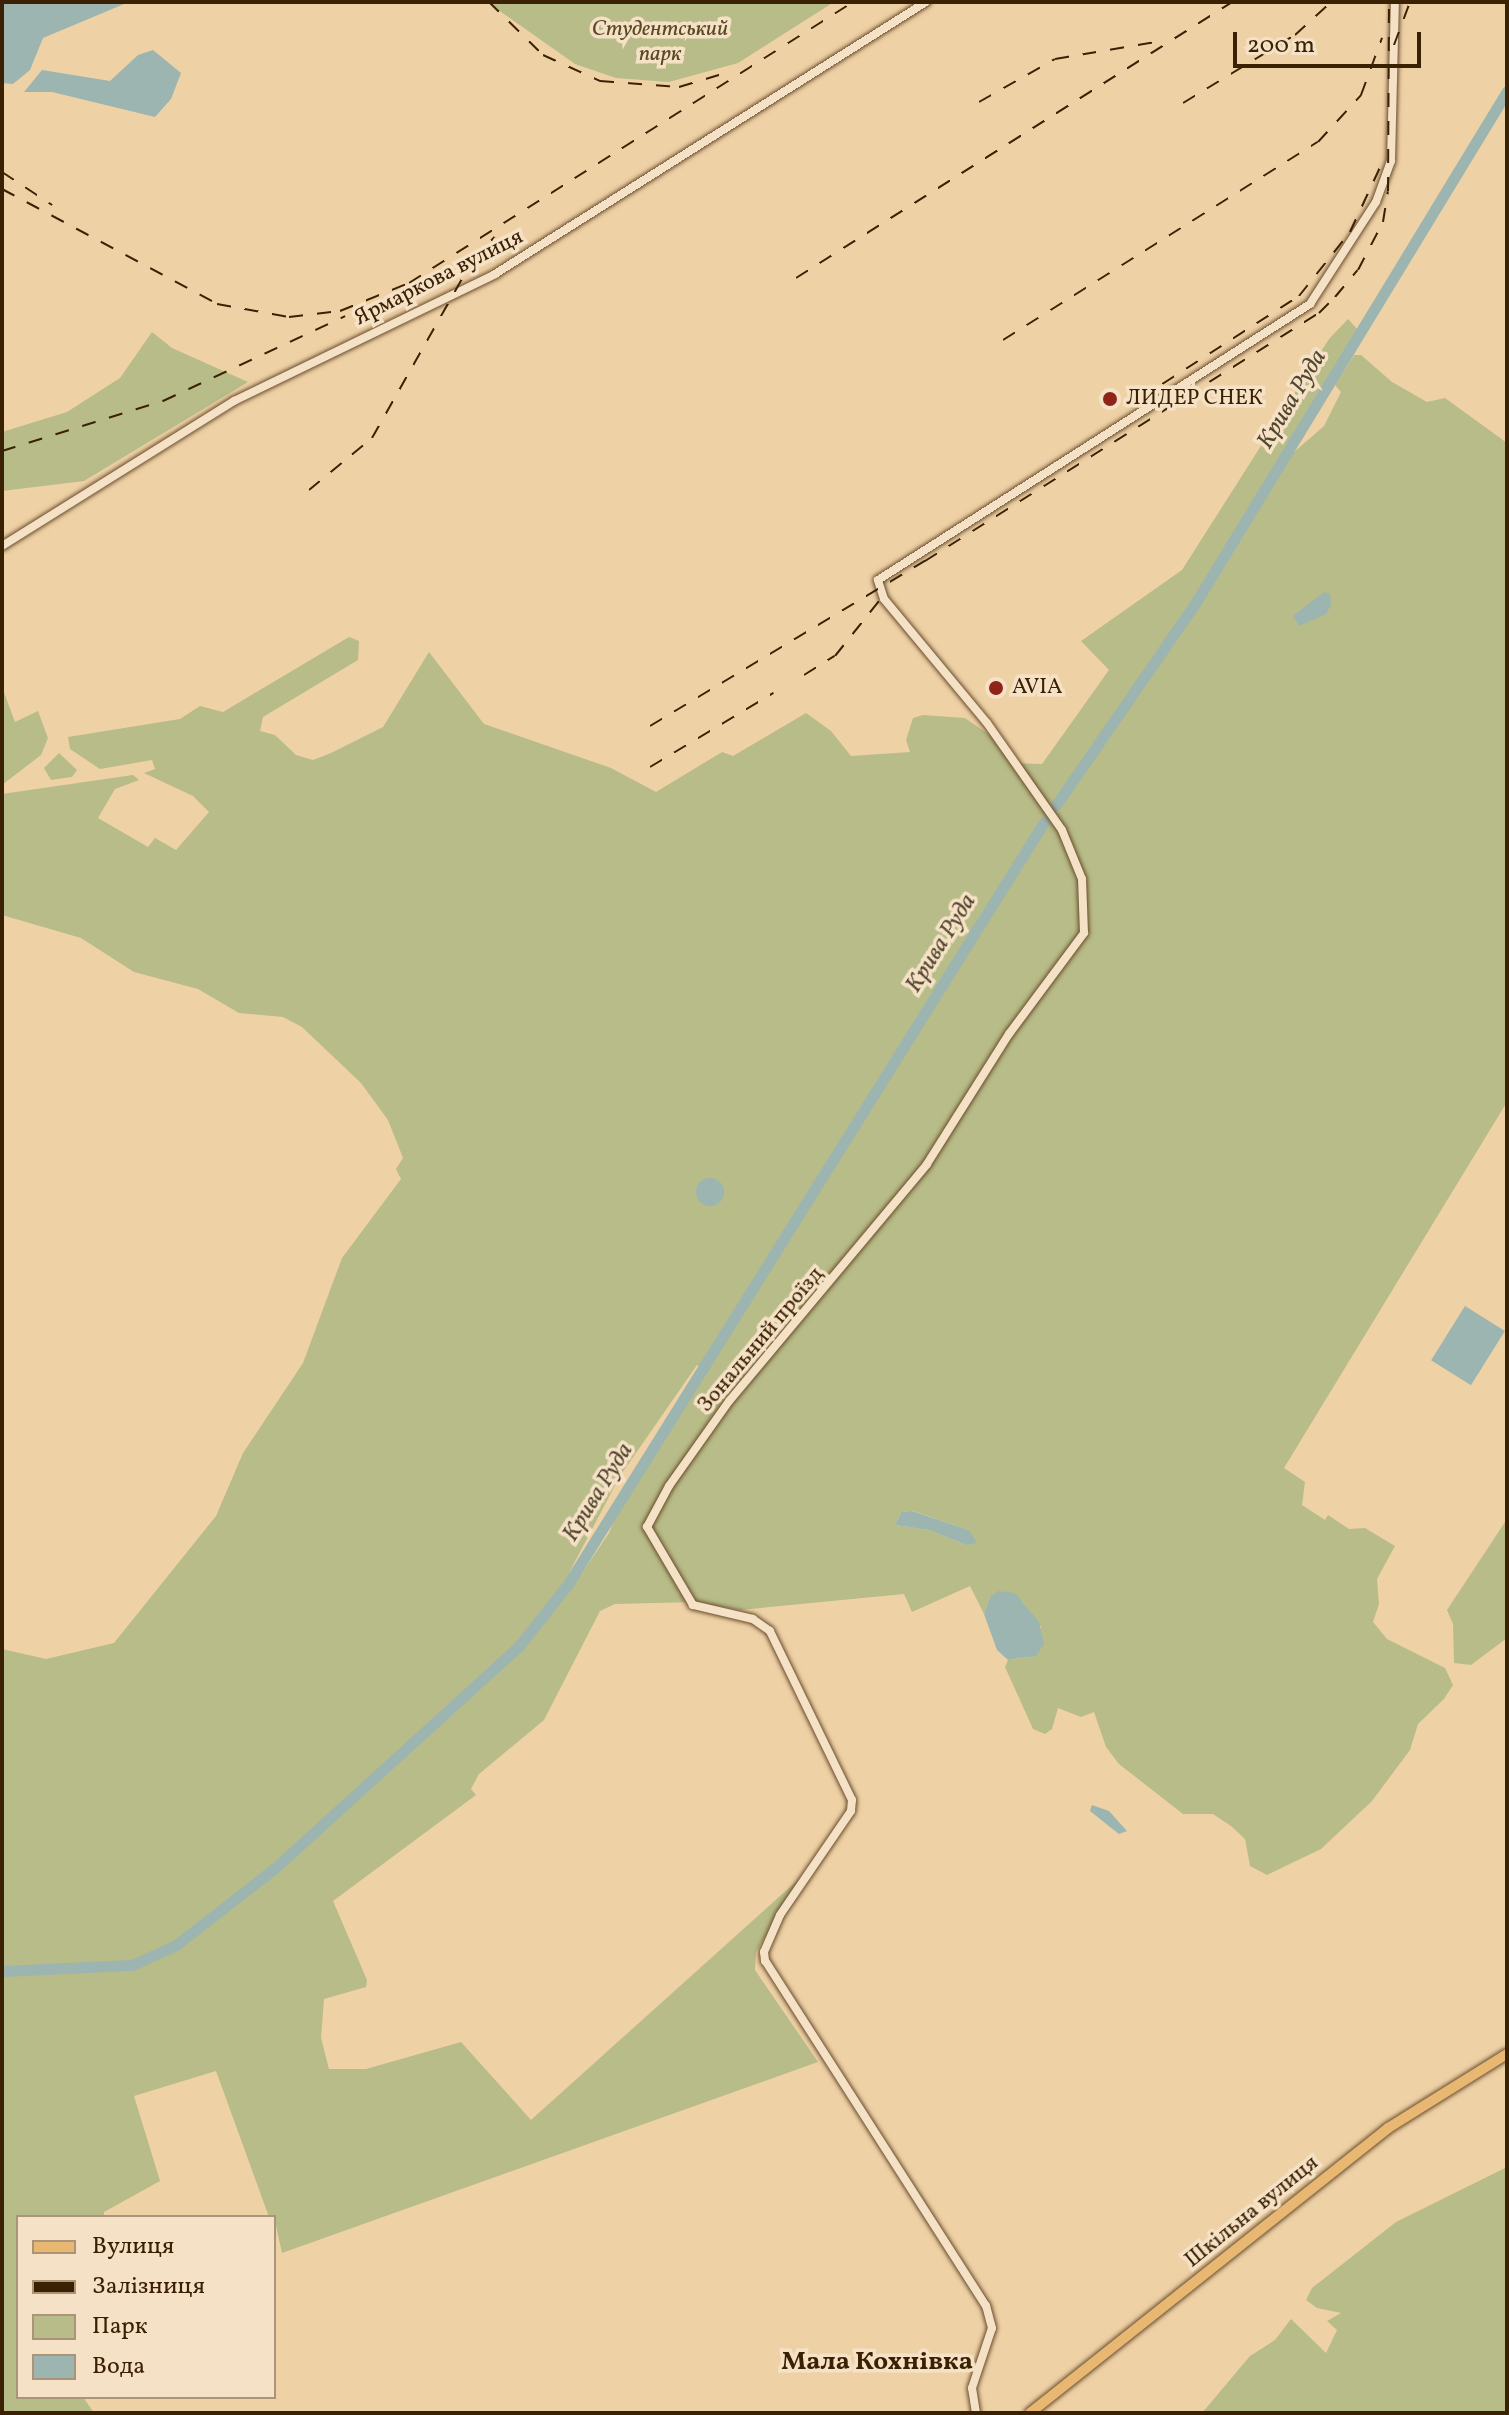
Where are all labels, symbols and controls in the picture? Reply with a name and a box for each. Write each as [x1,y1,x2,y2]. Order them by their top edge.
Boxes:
park label: Студентський парк [592,16,728,68]
scale bar [1237,16,1425,66]
text: 200 m [1247,29,1315,63]
street label: Ярмаркова вулиця [350,224,528,332]
water label: Крива Руда [1252,345,1334,455]
place label: ЛИДЕР СНЕК [1126,386,1263,412]
marker: ЛИДЕР СНЕК [1101,390,1119,408]
place label: AVIA [1012,675,1063,701]
marker: AVIA [987,679,1005,697]
water label: Крива Руда [900,889,984,999]
street label: Зональний проїзд [693,1262,829,1418]
water label: Крива Руда [557,1438,641,1548]
street label: Шкільна вулиця [1180,2150,1324,2274]
legend [16,2215,276,2399]
text: Вулиця [92,2230,174,2264]
text: Залізниця [92,2270,205,2304]
text: Парк [92,2310,148,2344]
district label: Мала Кохнівка [781,2347,973,2379]
text: Вода [92,2350,145,2384]

